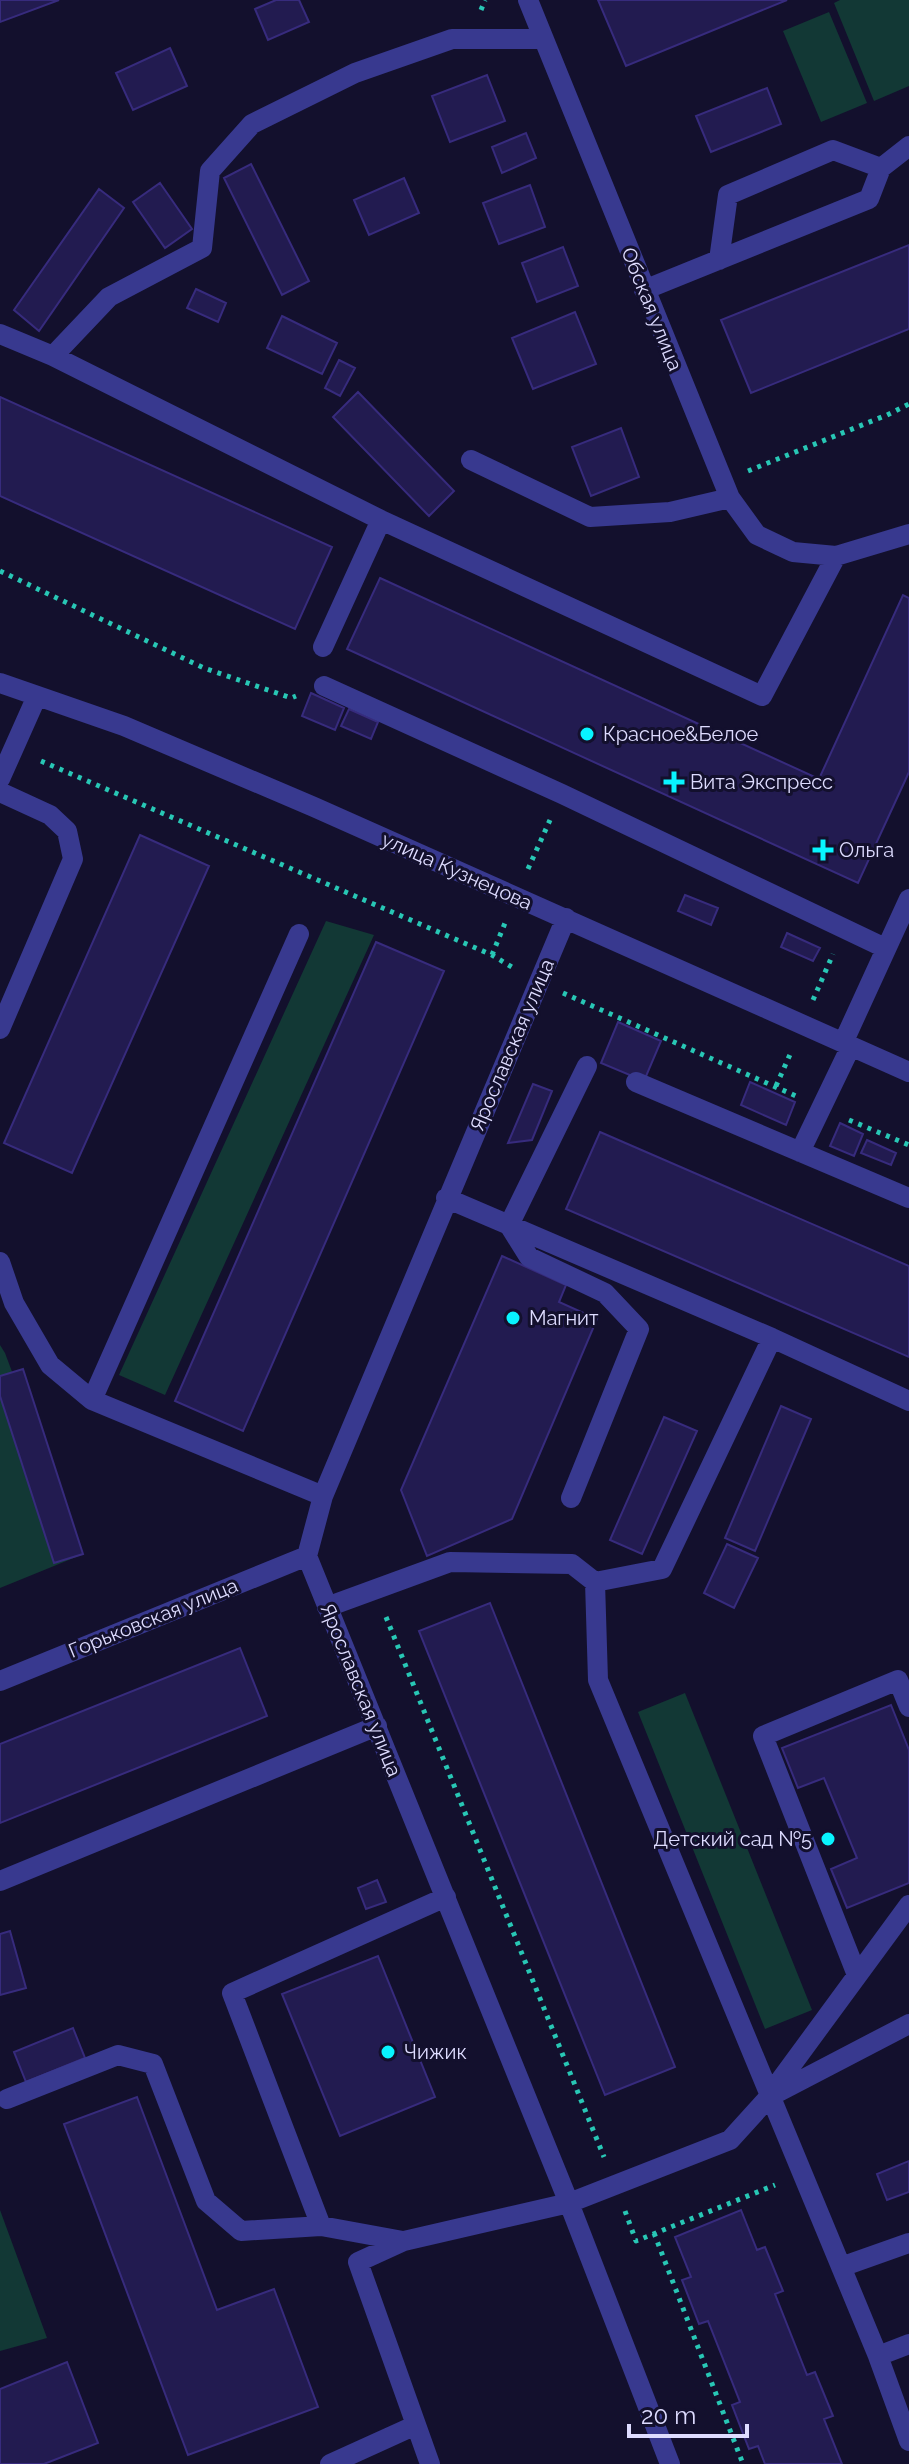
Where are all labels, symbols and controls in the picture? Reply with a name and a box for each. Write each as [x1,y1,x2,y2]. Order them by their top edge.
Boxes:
street label: Обская улица [616,244,688,374]
place label: Красное&Белое [603,722,759,746]
marker: Красное&Белое [578,725,596,743]
place label: Вита Экспресс [690,770,833,794]
marker: Вита Экспресс [665,773,683,791]
street label: улица Кузнецова [378,827,536,915]
place label: Ольга [839,838,894,862]
marker: Ольга [814,841,832,859]
street label: Ярославская улица [465,955,559,1135]
place label: Магнит [529,1306,599,1330]
marker: Магнит [504,1309,522,1327]
street label: Горьковская улица [65,1573,241,1663]
street label: Ярославская улица [315,1600,407,1780]
place label: Детский сад №5 [653,1827,812,1851]
marker: Детский сад №5 [819,1830,837,1848]
place label: Чижик [404,2040,467,2064]
marker: Чижик [379,2043,397,2061]
scale bar [629,2388,747,2438]
text: 20 m [641,2401,696,2430]

